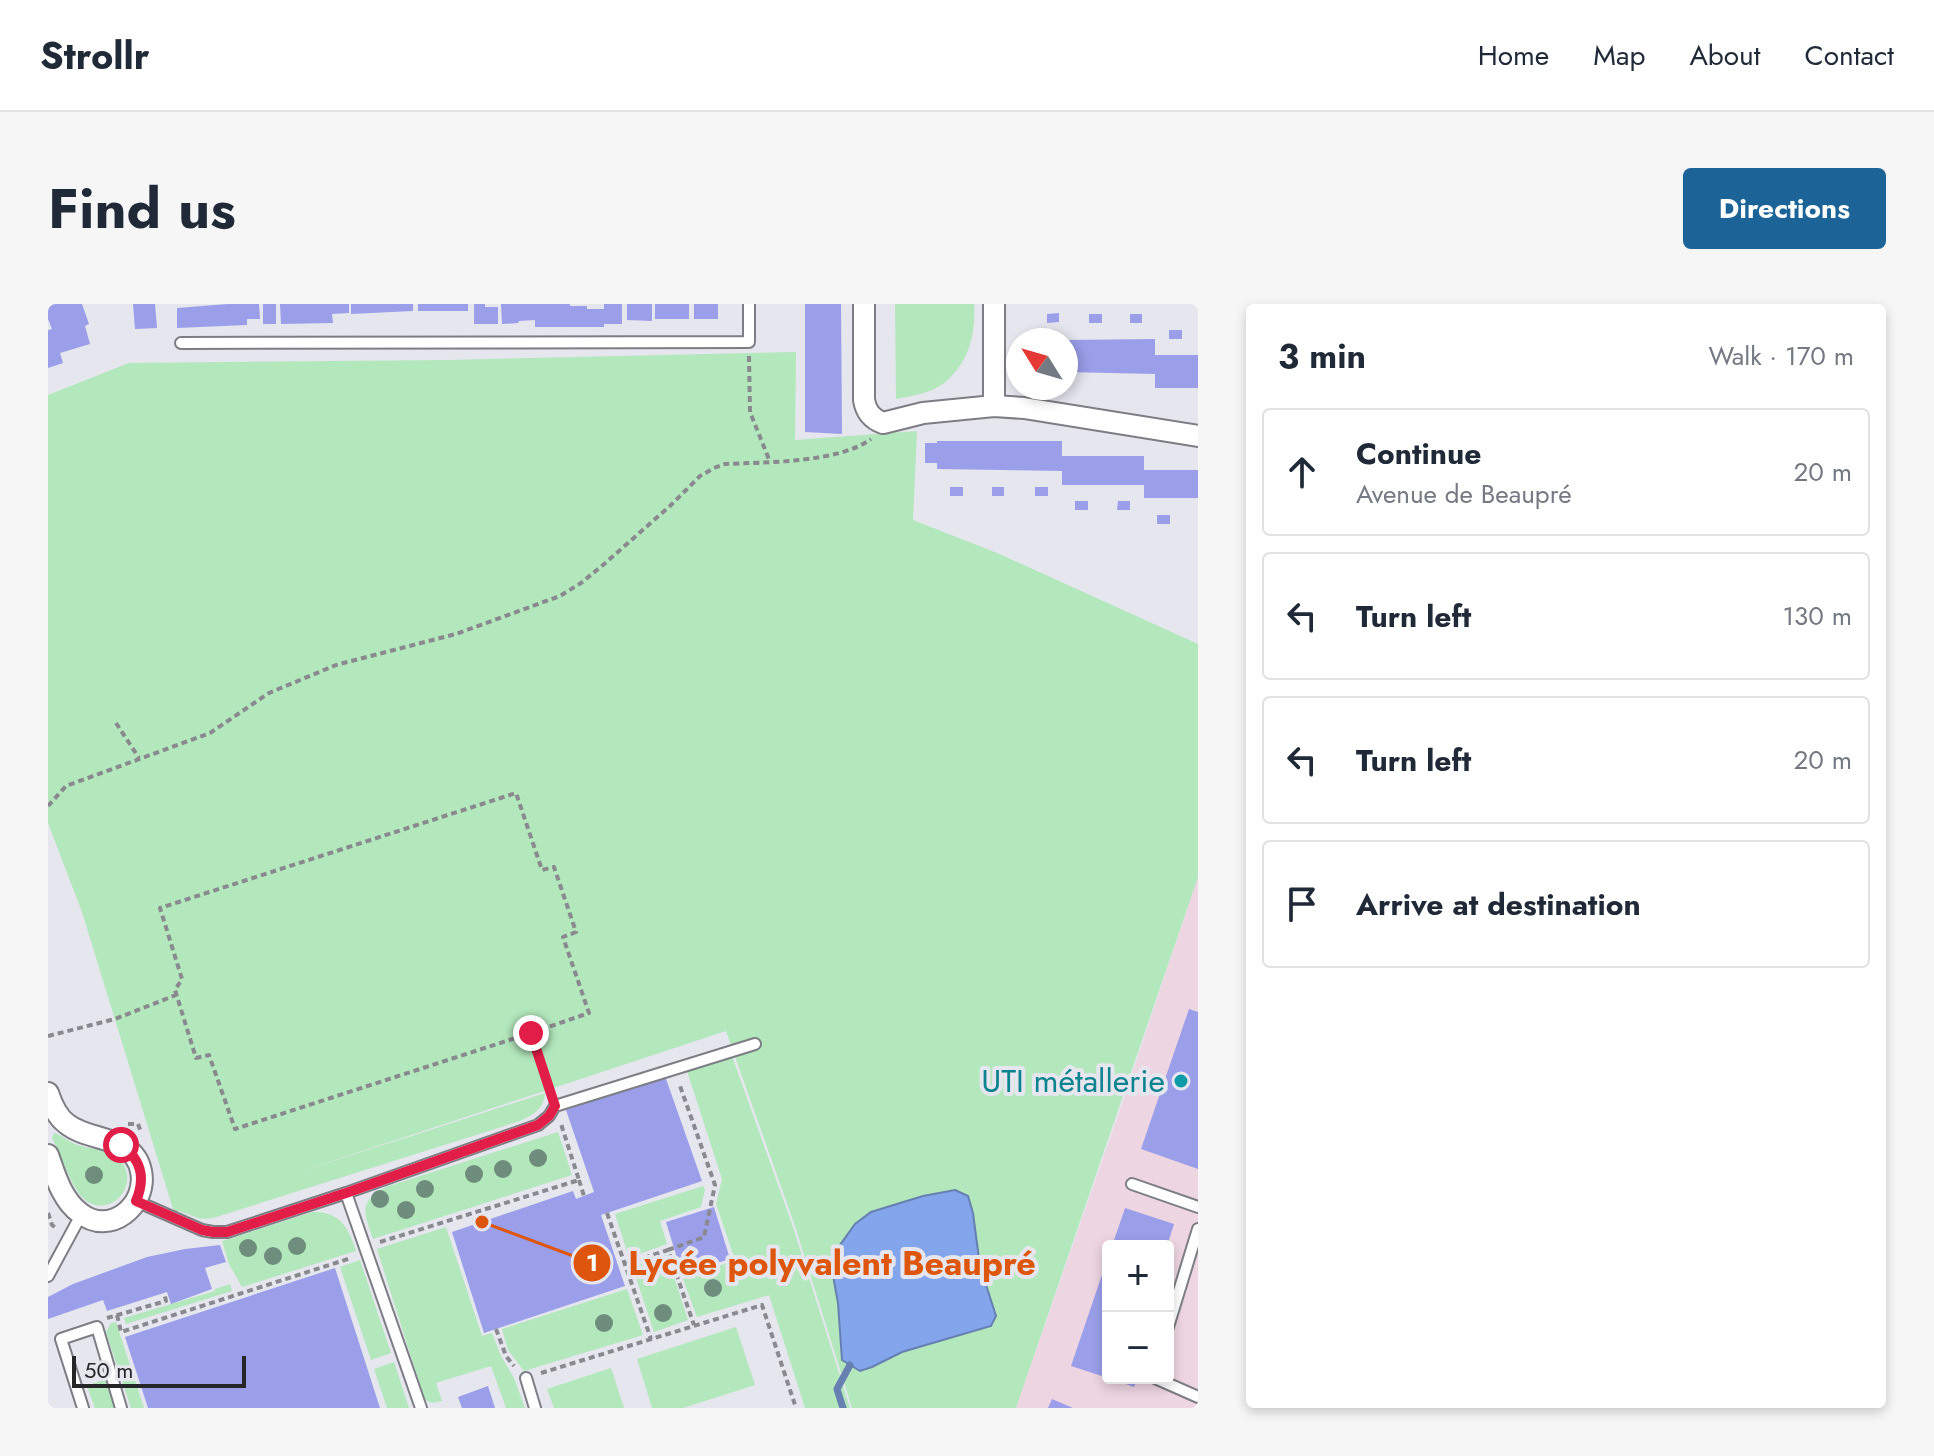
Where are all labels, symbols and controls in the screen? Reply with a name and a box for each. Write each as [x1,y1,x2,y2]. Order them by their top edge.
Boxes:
text: Strollr [40,28,149,83]
text: Home [1478,35,1549,76]
text: Map [1593,35,1645,76]
text: About [1689,35,1761,76]
text: Contact [1805,35,1894,76]
text: Find us [48,168,236,249]
button: Directions [1683,168,1886,249]
north arrow [1006,328,1078,400]
text: 3 min [1278,332,1366,381]
text: Walk · 170 m [1709,337,1854,375]
text: Continue [1356,432,1482,475]
icon: ahead [1280,450,1324,494]
text: 20 m [1794,453,1852,491]
text: Avenue de Beaupré [1356,475,1572,513]
icon: left [1280,594,1324,638]
text: Turn left [1356,595,1471,638]
text: 130 m [1782,597,1852,635]
icon: left [1280,738,1324,782]
text: Turn left [1356,739,1471,782]
text: 20 m [1794,741,1852,779]
icon: arrive [1280,882,1324,926]
text: Arrive at destination [1356,883,1641,926]
route end [513,1015,549,1051]
place label: UTI métallerie [981,1058,1165,1104]
marker: UTI métallerie [1172,1072,1190,1090]
route start [103,1127,139,1163]
callout: Lycée polyvalent Beaupré [572,1234,1051,1292]
text: Lycée polyvalent Beaupré [628,1239,1036,1288]
map controls [1102,1240,1174,1384]
button: + [1102,1240,1174,1312]
text: 1 [586,1245,598,1280]
button: − [1102,1312,1174,1384]
scale bar [72,1352,246,1388]
text: 50 m [84,1354,133,1386]

